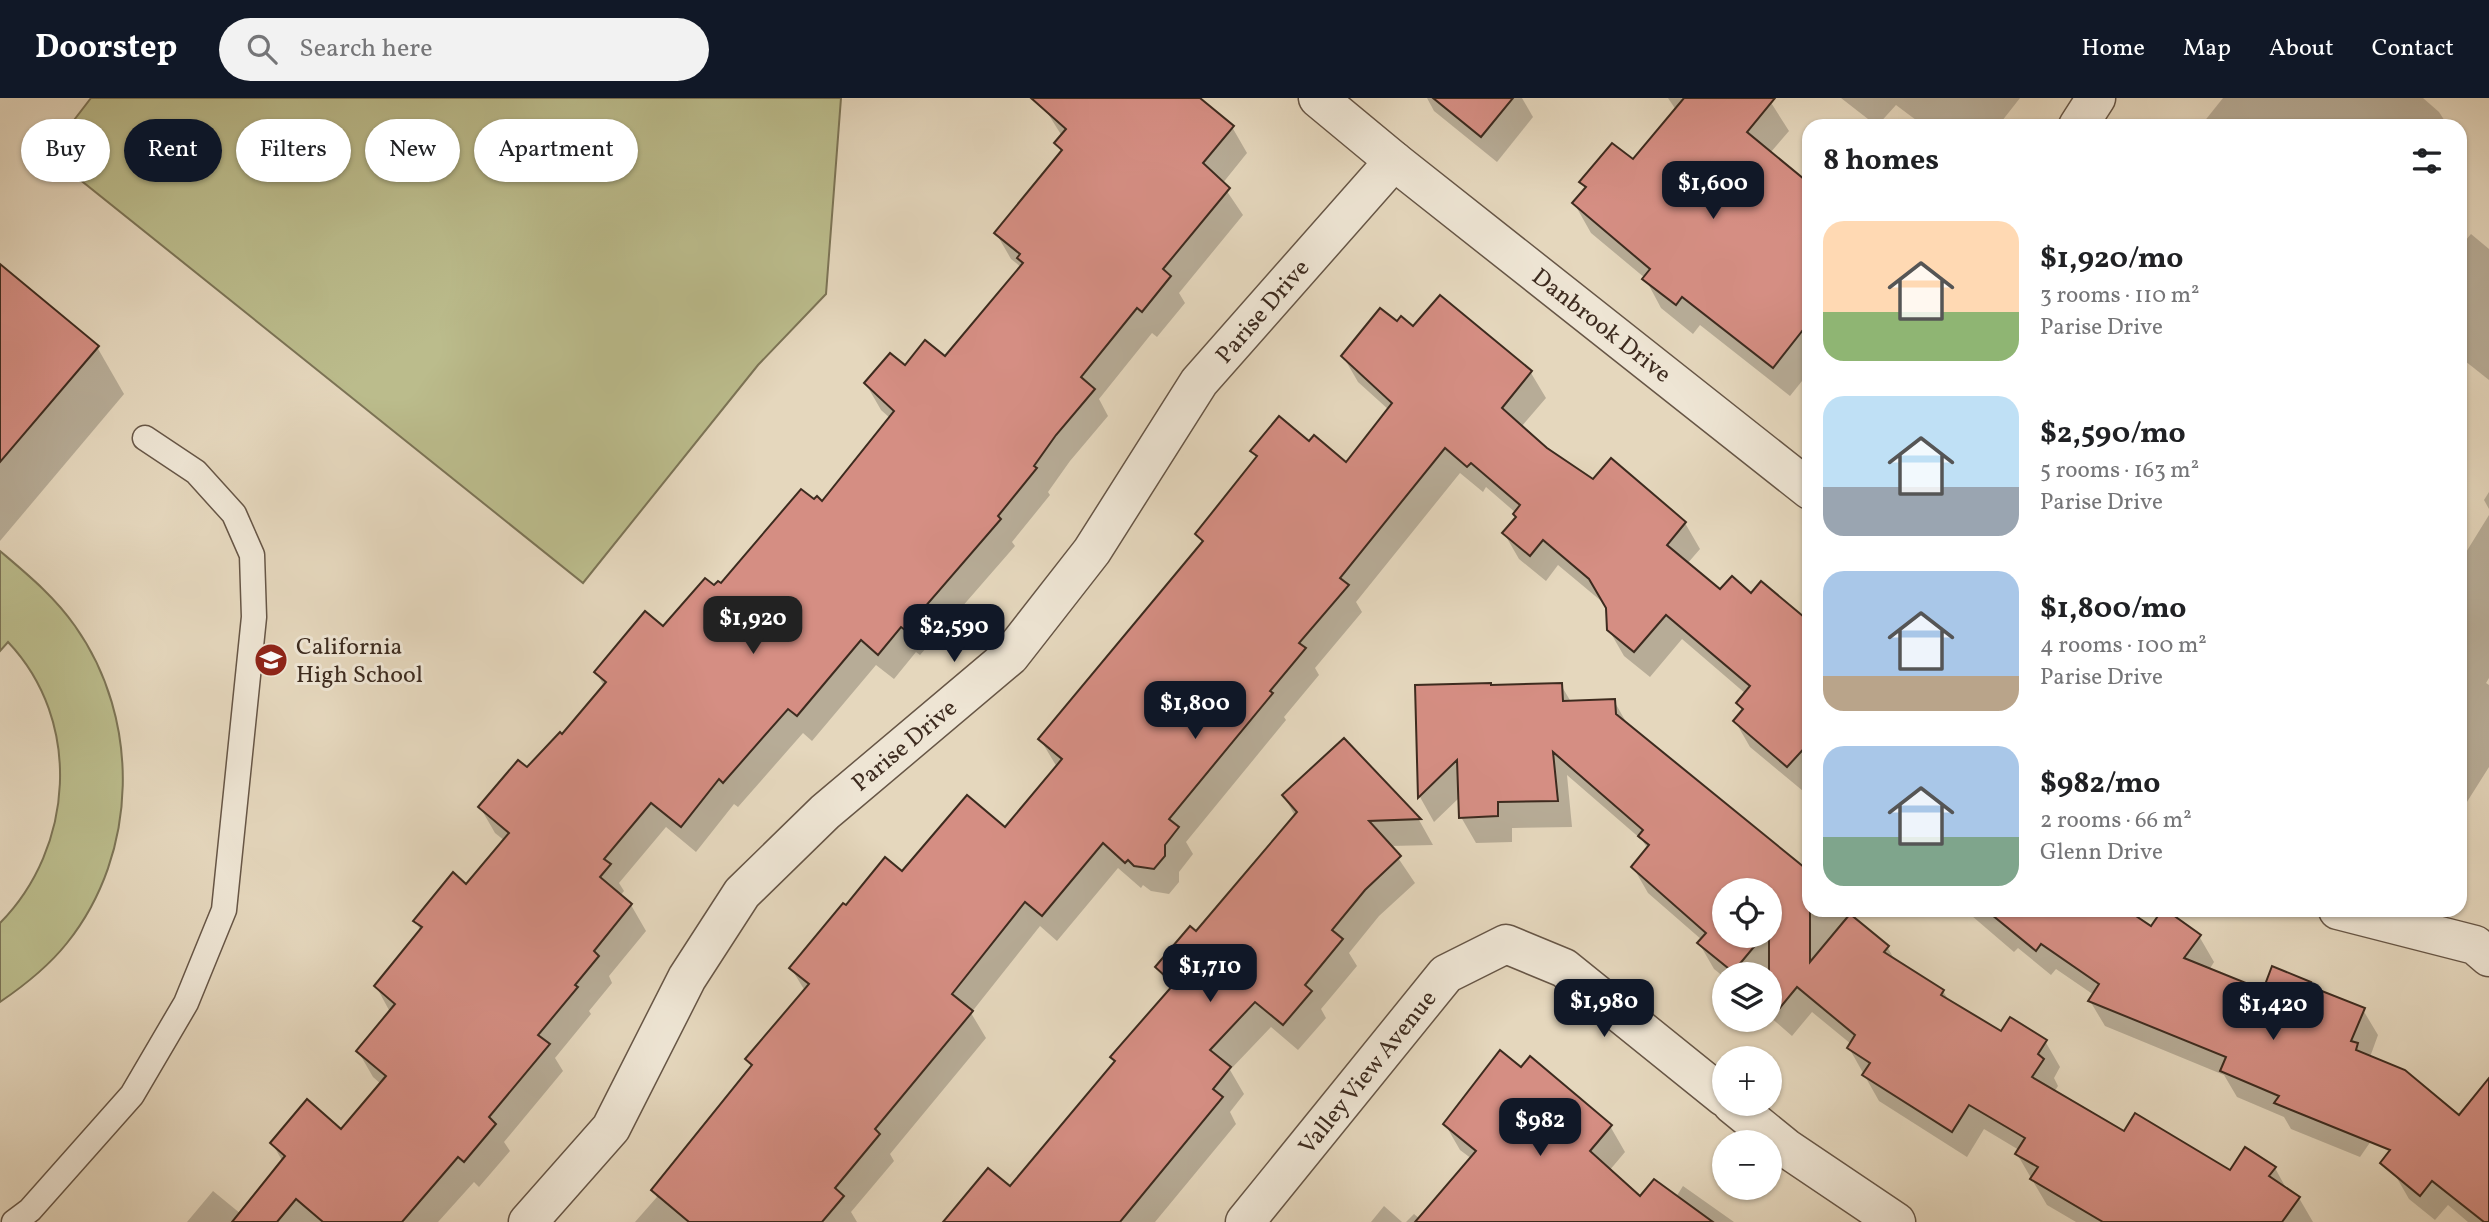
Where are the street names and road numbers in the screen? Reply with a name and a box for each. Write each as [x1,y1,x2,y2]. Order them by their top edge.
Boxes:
street label: Parise Drive [1209,253,1318,372]
street label: Danbrook Drive [1524,261,1678,392]
street label: Parise Drive [845,692,965,801]
street label: Valley View Avenue [1292,984,1446,1163]

